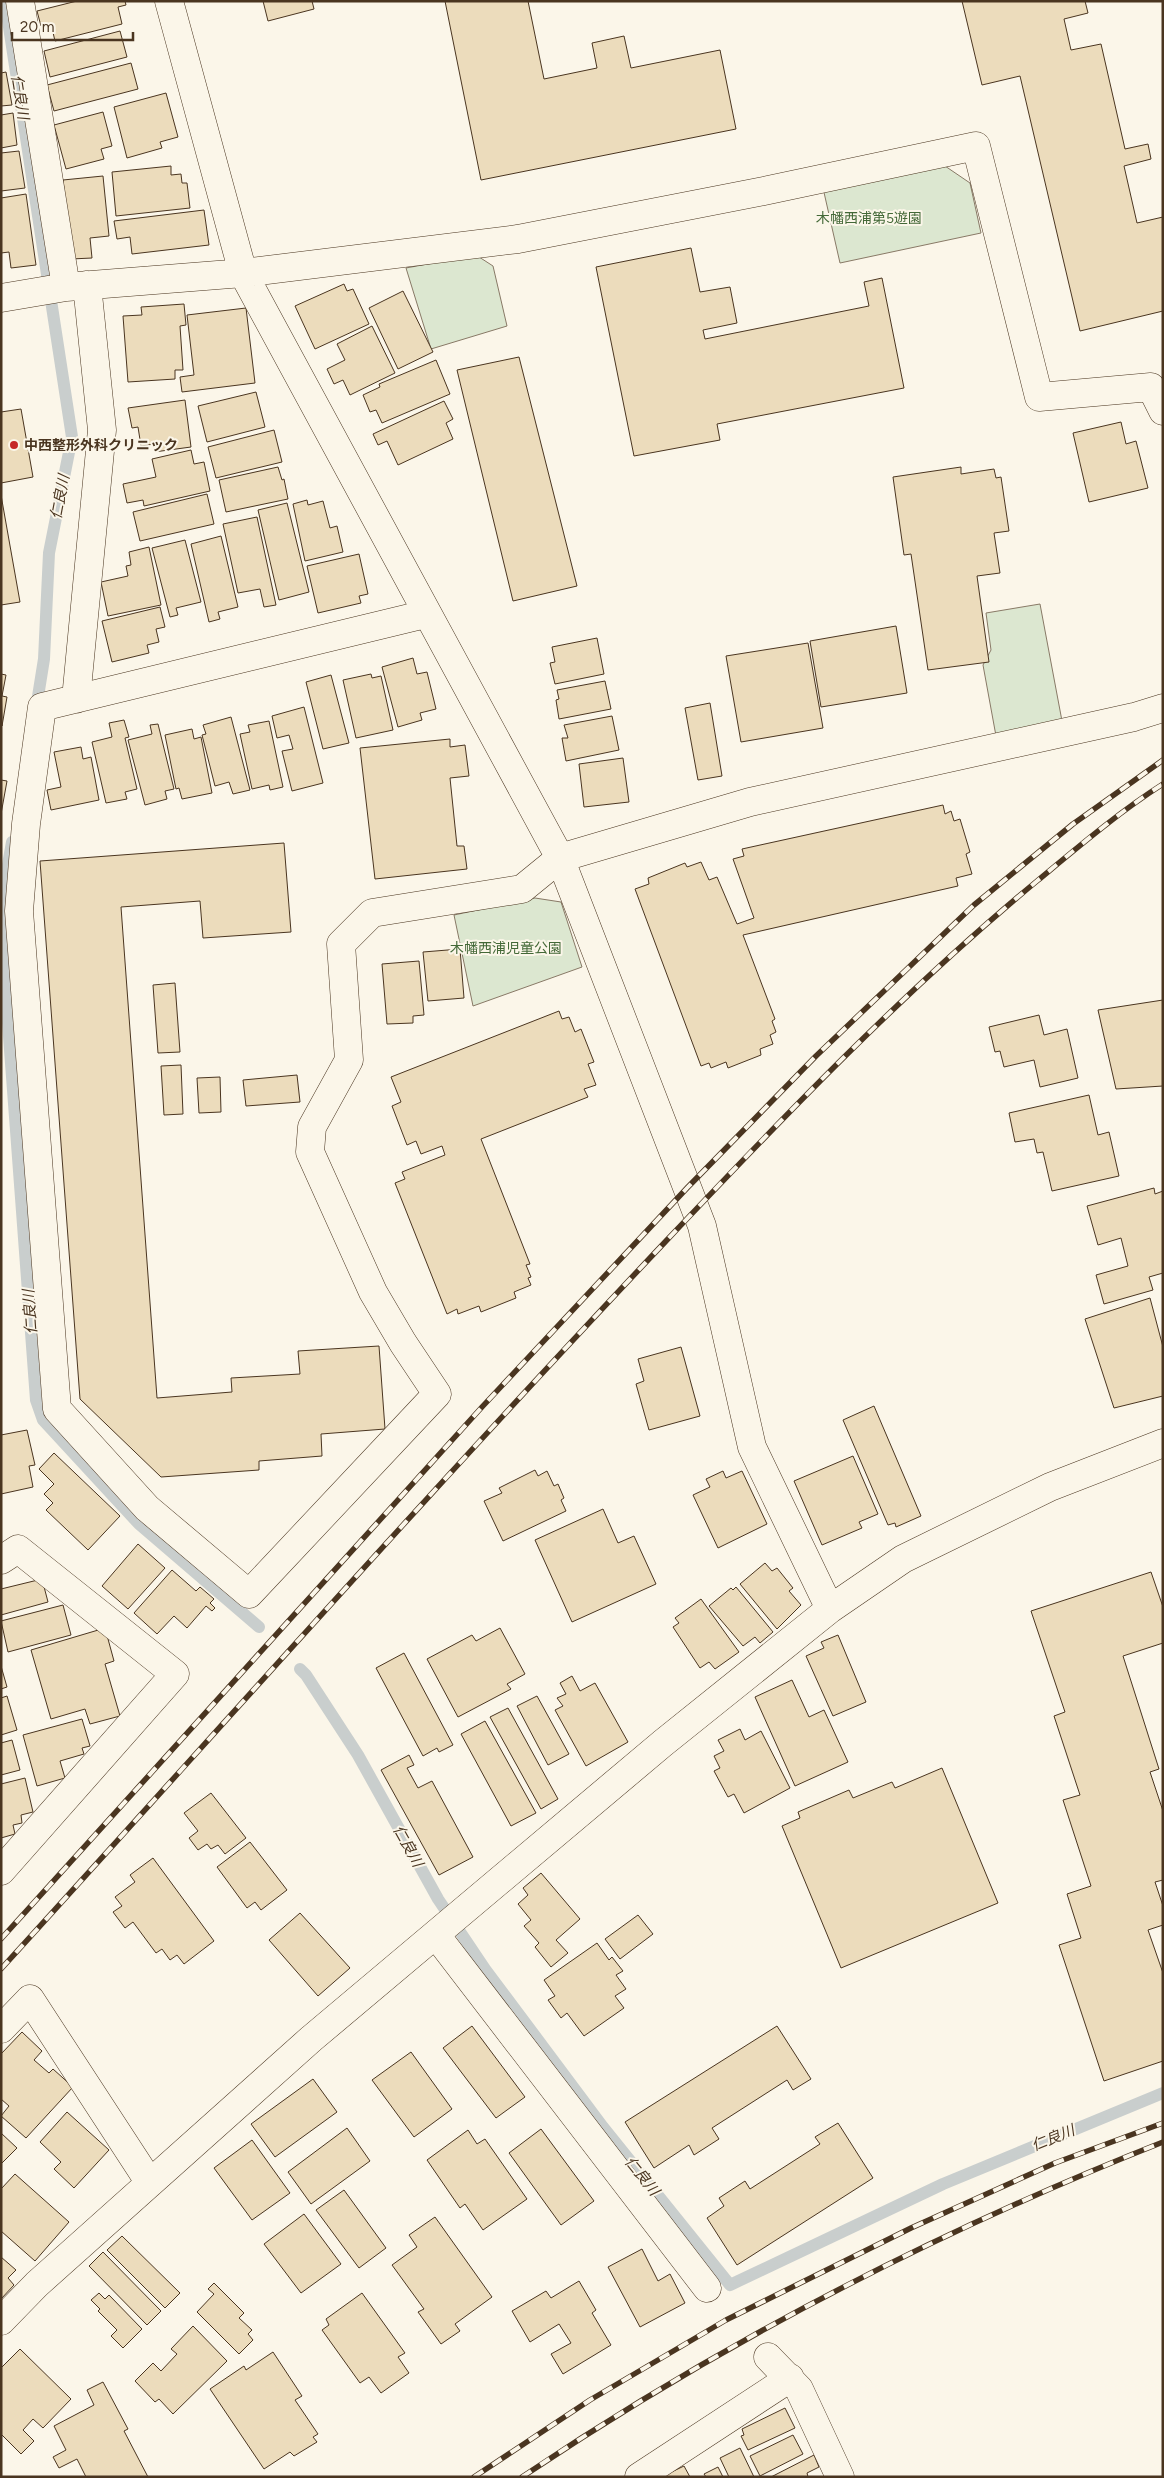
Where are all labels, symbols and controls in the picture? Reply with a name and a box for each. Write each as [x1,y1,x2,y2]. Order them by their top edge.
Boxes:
scale bar [12,10,134,42]
text: 20 m [20,18,54,36]
water label: 仁良川 [8,73,33,123]
park label: 木幡西浦第5遊園 [816,210,922,227]
place label: 中西整形外科クリニック [24,437,178,454]
marker: 中西整形外科クリニック [8,439,20,451]
water label: 仁良川 [47,471,74,521]
park label: 木幡西浦児童公園 [450,940,562,957]
water label: 仁良川 [19,1287,41,1335]
water label: 仁良川 [389,1822,428,1872]
water label: 仁良川 [1029,2120,1079,2155]
water label: 仁良川 [621,2153,664,2201]

